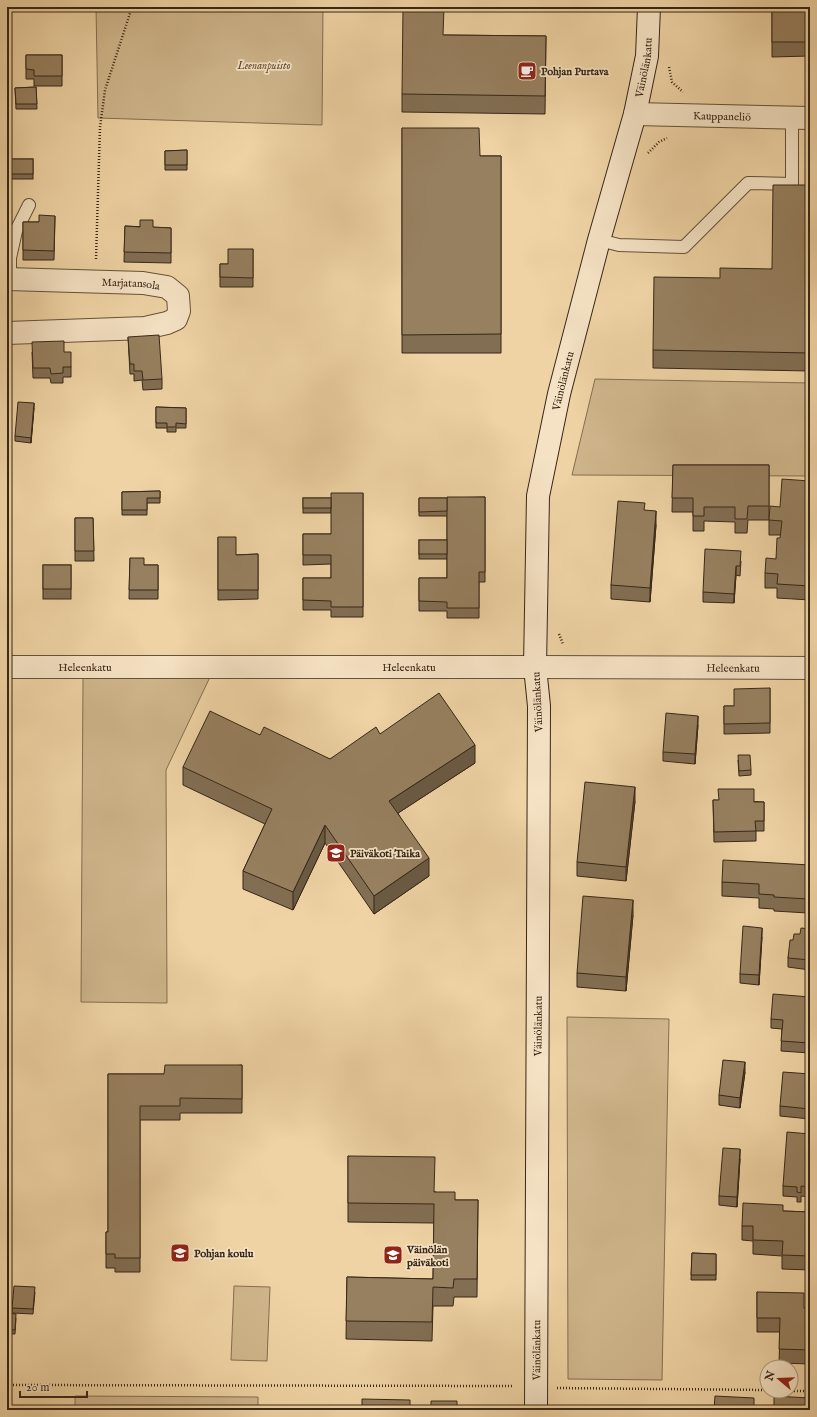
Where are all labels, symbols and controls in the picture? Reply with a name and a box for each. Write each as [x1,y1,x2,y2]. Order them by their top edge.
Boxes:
street label: Väinölänkatu [632,37,656,100]
park label: Leenanpuisto [236,59,291,73]
cafe icon: Pohjan Purtava [516,60,538,82]
place label: Pohjan Purtava [541,65,609,79]
street label: Kauppaneliö [693,109,751,125]
street label: Marjatansola [101,276,161,294]
street label: Väinölänkatu [550,350,578,413]
street label: Heleenkatu [58,661,112,675]
street label: Heleenkatu [382,661,436,675]
street label: Heleenkatu [706,662,760,676]
street label: Väinölänkatu [529,671,547,733]
school or university icon: Päiväkoti Taika [325,842,347,864]
place label: Päiväkoti Taika [350,847,420,861]
street label: Väinölänkatu [532,995,546,1057]
school or university icon: Pohjan koulu [169,1242,191,1264]
place label: Väinölän päiväkoti [406,1243,449,1270]
school or university icon: Väinölän päiväkoti [382,1244,404,1266]
place label: Pohjan koulu [194,1247,254,1261]
street label: Väinölänkatu [530,1319,544,1381]
north arrow [759,1359,799,1399]
text: N [762,1369,779,1384]
scale bar [20,1373,87,1399]
text: 20 m [26,1380,49,1395]

